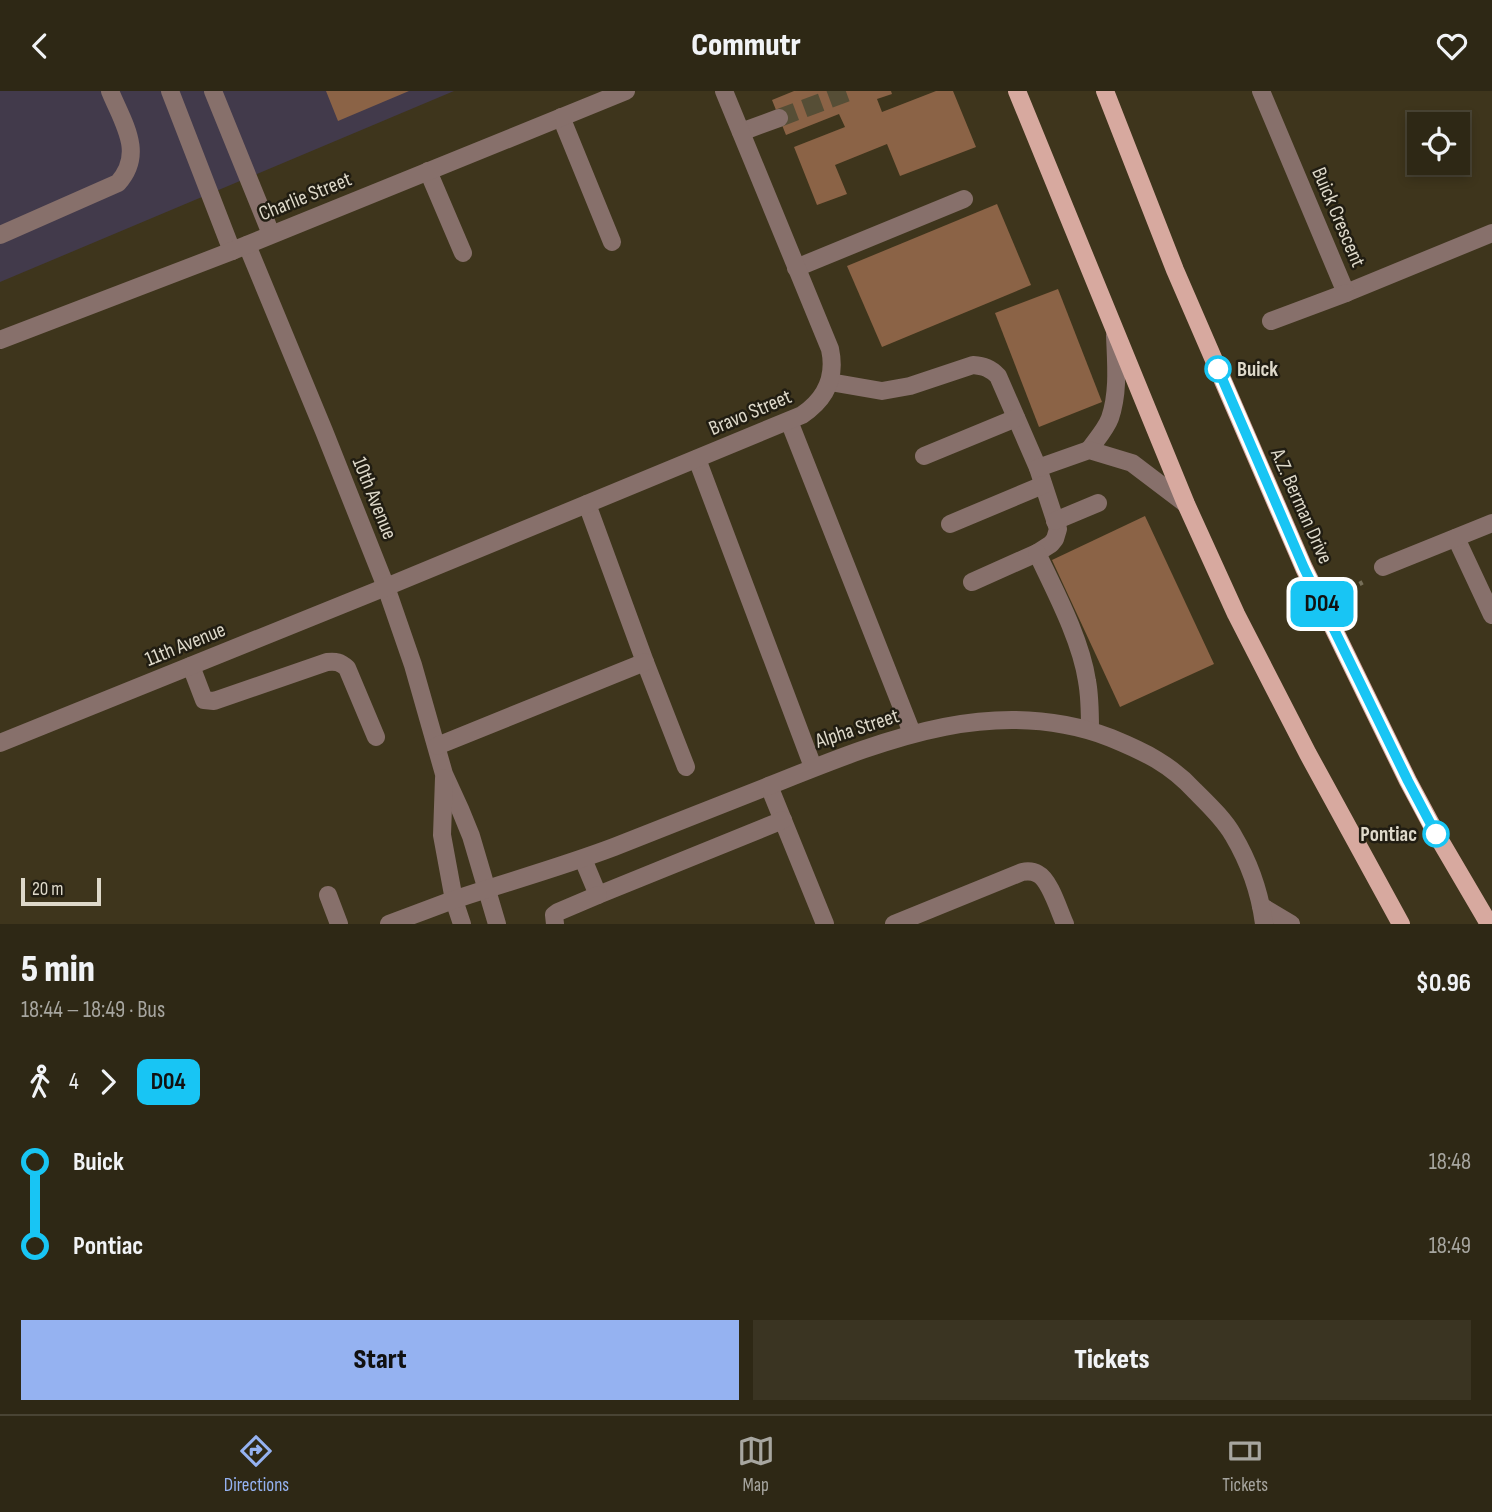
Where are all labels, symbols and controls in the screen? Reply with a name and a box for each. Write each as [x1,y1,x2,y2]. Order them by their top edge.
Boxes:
text: Commutr [691,26,801,65]
icon: back [21,27,59,65]
icon: heart [1433,27,1471,65]
map controls [1407,112,1470,175]
button: locate [1407,112,1470,175]
street label: Buick Crescent [1306,164,1371,271]
street label: Charlie Street [255,167,355,226]
marker: Buick [1205,356,1231,382]
place label: Buick [1237,357,1278,382]
street label: Bravo Street [705,384,795,441]
street label: A.Z. Berman Drive [1265,444,1338,568]
street label: 10th Avenue [347,453,402,543]
line badge: D04 [1282,581,1362,627]
text: D04 [1305,589,1340,618]
street label: 11th Avenue [141,617,229,672]
street label: Alpha Street [811,703,902,754]
marker: Pontiac [1423,821,1449,847]
place label: Pontiac [1360,822,1417,847]
scale bar [21,875,102,907]
text: 20 m [32,878,64,901]
text: 5 min [21,947,95,992]
text: $0.96 [1416,968,1471,999]
text: 18:44 – 18:49 · Bus [21,996,165,1024]
icon: walk [21,1063,59,1101]
icon: forward [89,1063,127,1101]
text: D04 [151,1067,186,1096]
text: 4 [69,1068,79,1096]
text: Buick [73,1147,124,1178]
text: 18:48 [1429,1148,1471,1176]
text: Pontiac [73,1231,143,1262]
text: 18:49 [1429,1232,1471,1260]
button: Start [21,1320,739,1400]
button: Tickets [753,1320,1471,1400]
tab: Directions [224,1432,289,1497]
tab: Map [737,1432,775,1497]
tab: Tickets [1222,1432,1268,1497]

